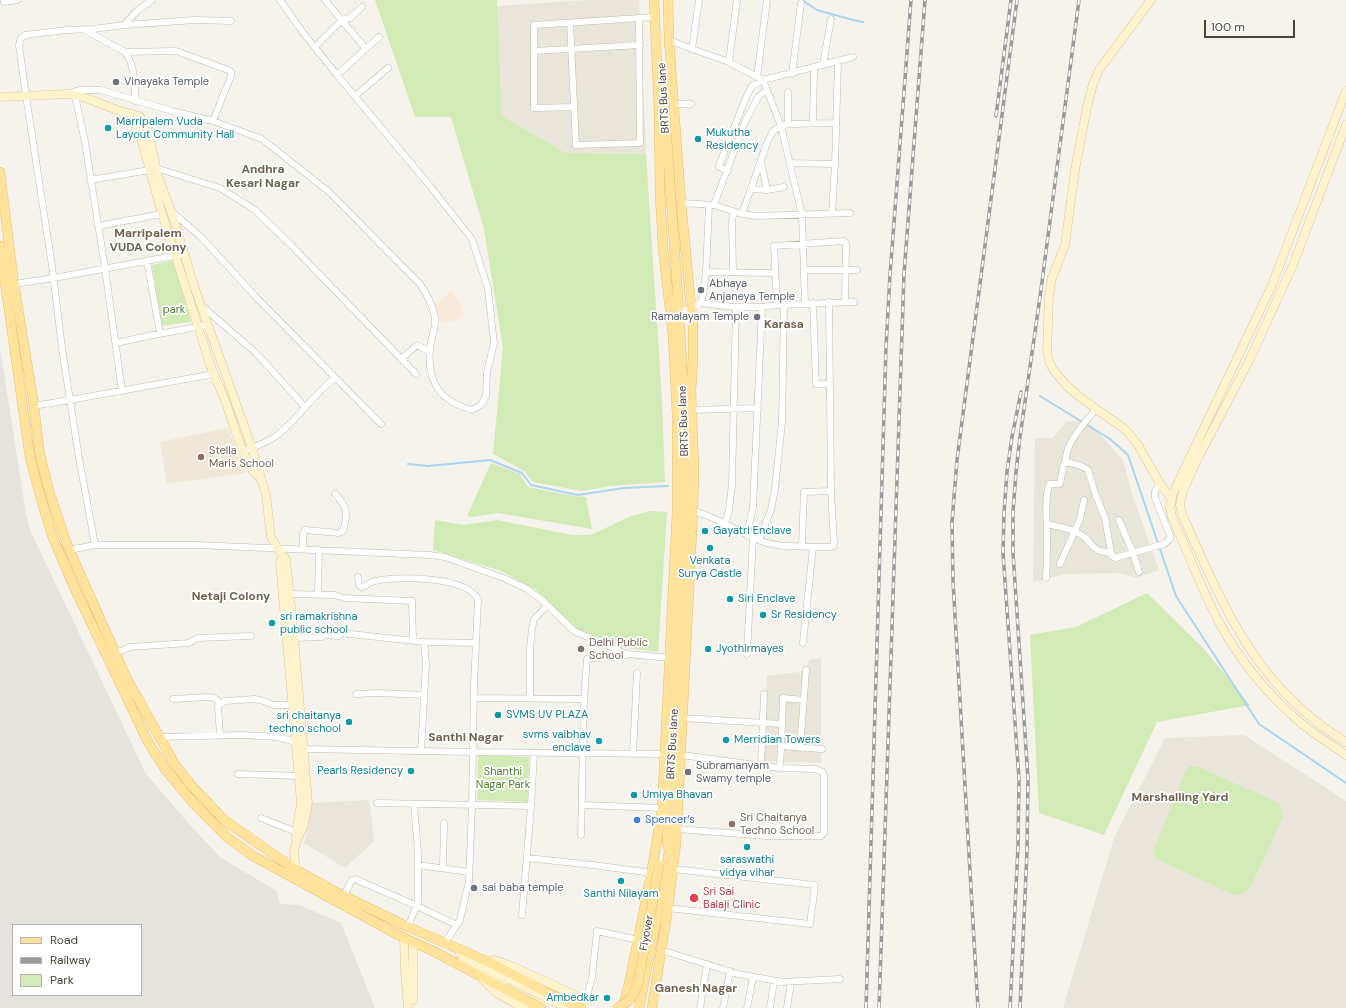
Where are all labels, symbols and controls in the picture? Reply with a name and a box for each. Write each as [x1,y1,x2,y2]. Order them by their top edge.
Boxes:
scale bar [1206,12,1297,38]
text: 100 m [1211,19,1245,35]
street label: BRTS Bus lane [656,62,672,134]
place label: Vinayaka Temple [124,75,209,89]
marker: Vinayaka Temple [111,77,121,87]
place label: Marripalem Vuda Layout Community Hall [116,115,234,141]
marker: Marripalem Vuda Layout Community Hall [103,123,113,133]
place label: Mukutha Residency [706,126,758,152]
marker: Mukutha Residency [693,134,703,144]
district label: Andhra Kesari Nagar [226,163,300,191]
district label: Marripalem VUDA Colony [109,227,187,255]
place label: Abhaya Anjaneya Temple [709,277,795,303]
marker: Abhaya Anjaneya Temple [696,285,706,295]
park label: park [163,303,185,317]
place label: Ramalayam Temple [651,310,749,324]
marker: Ramalayam Temple [752,312,762,322]
district label: Karasa [764,318,804,332]
street label: BRTS Bus lane [676,385,692,457]
place label: Stella Maris School [209,444,274,470]
marker: Stella Maris School [196,452,206,462]
place label: Gayatri Enclave [713,524,792,538]
marker: Gayatri Enclave [700,526,710,536]
marker: Venkata Surya Castle [705,543,715,553]
place label: Venkata Surya Castle [678,554,742,580]
district label: Netaji Colony [192,590,270,604]
place label: Siri Enclave [738,592,795,606]
marker: Siri Enclave [725,594,735,604]
place label: Sr Residency [771,608,837,622]
place label: sri ramakrishna public school [280,610,357,636]
marker: Sr Residency [758,610,768,620]
marker: sri ramakrishna public school [267,618,277,628]
place label: Delhi Public School [589,636,648,662]
place label: Jyothirmayes [716,642,784,656]
marker: Delhi Public School [576,644,586,654]
marker: Jyothirmayes [703,644,713,654]
place label: SVMS UV PLAZA [506,708,588,722]
street label: BRTS Bus lane [665,708,681,780]
place label: sri chaitanya techno school [269,709,341,735]
marker: SVMS UV PLAZA [493,710,503,720]
marker: sri chaitanya techno school [344,717,354,727]
place label: svms vaibhav enclave [523,728,591,754]
district label: Santhi Nagar [428,731,504,745]
place label: Merridian Towers [734,733,821,747]
marker: Merridian Towers [721,735,731,745]
marker: svms vaibhav enclave [594,736,604,746]
place label: Subramanyam Swamy temple [696,759,771,785]
place label: Pearls Residency [317,764,403,778]
park label: Shanthi Nagar Park [476,765,530,791]
marker: Pearls Residency [406,766,416,776]
marker: Subramanyam Swamy temple [683,767,693,777]
place label: Umiya Bhavan [642,788,713,802]
marker: Umiya Bhavan [629,790,639,800]
district label: Marshalling Yard [1132,791,1228,805]
place label: Sri Chaitanya Techno School [740,811,814,837]
place label: Spencer’s [645,813,695,827]
marker: Spencer’s [632,815,642,825]
marker: Sri Chaitanya Techno School [727,819,737,829]
marker: saraswathi vidya vihar [742,842,752,852]
place label: saraswathi vidya vihar [720,853,774,879]
marker: Santhi Nilayam [616,876,626,886]
place label: sai baba temple [482,881,564,895]
marker: sai baba temple [469,883,479,893]
place label: Sri Sai Balaji Clinic [703,885,761,911]
place label: Santhi Nilayam [584,887,658,901]
marker: Sri Sai Balaji Clinic [688,892,700,904]
street label: Flyover [637,914,657,952]
legend [12,924,142,996]
text: Road [50,932,78,948]
text: Railway [50,952,91,968]
text: Park [50,972,74,988]
district label: Ganesh Nagar [655,982,737,996]
place label: Ambedkar [546,991,599,1005]
marker: Ambedkar [602,993,612,1003]

